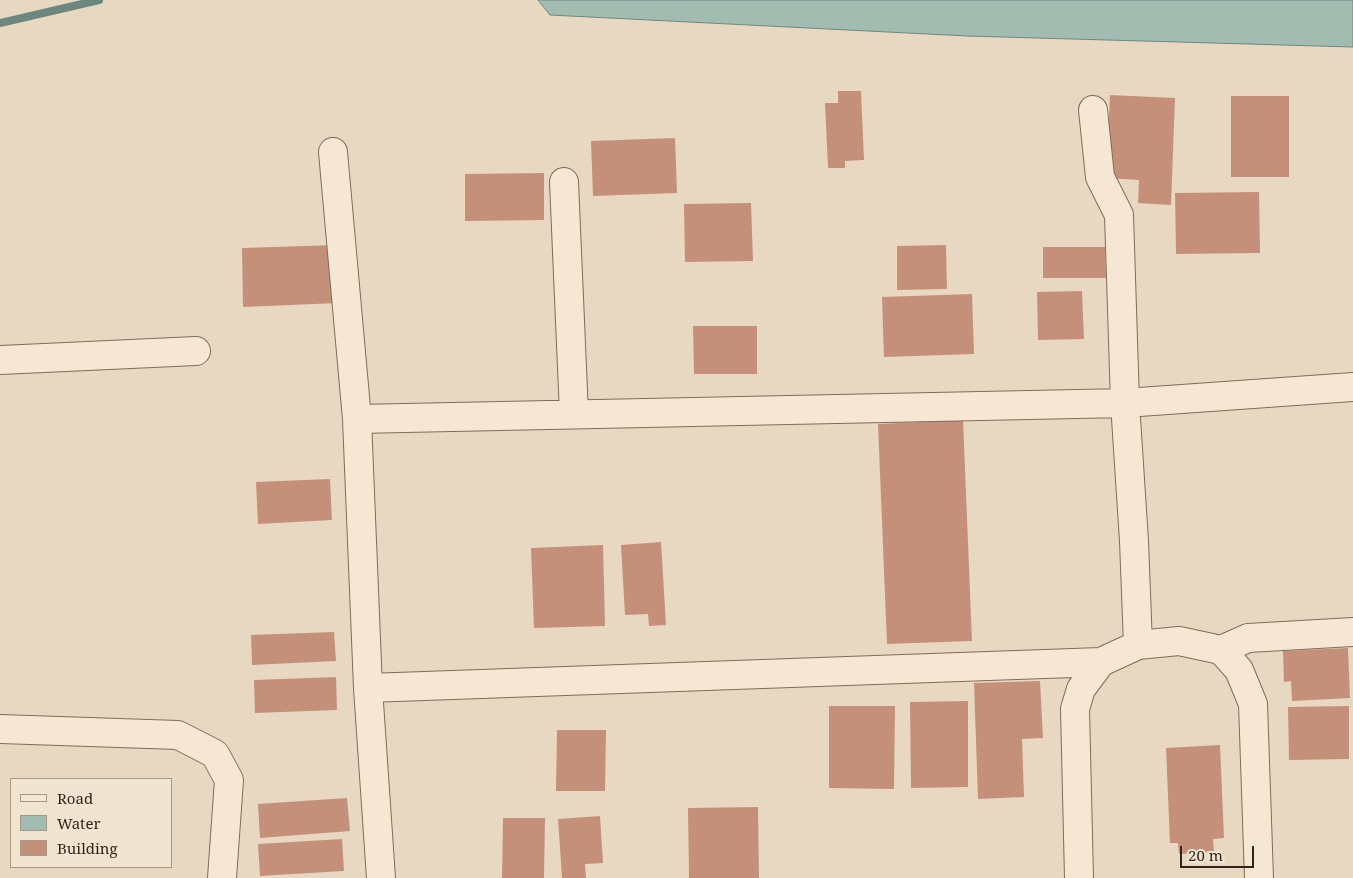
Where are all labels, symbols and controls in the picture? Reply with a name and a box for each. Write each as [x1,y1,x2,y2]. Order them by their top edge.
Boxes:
legend [10,778,172,868]
text: Road [57,788,93,808]
text: Water [57,813,100,833]
scale bar [1183,836,1257,868]
text: Building [57,838,118,858]
text: 20 m [1188,845,1223,865]

